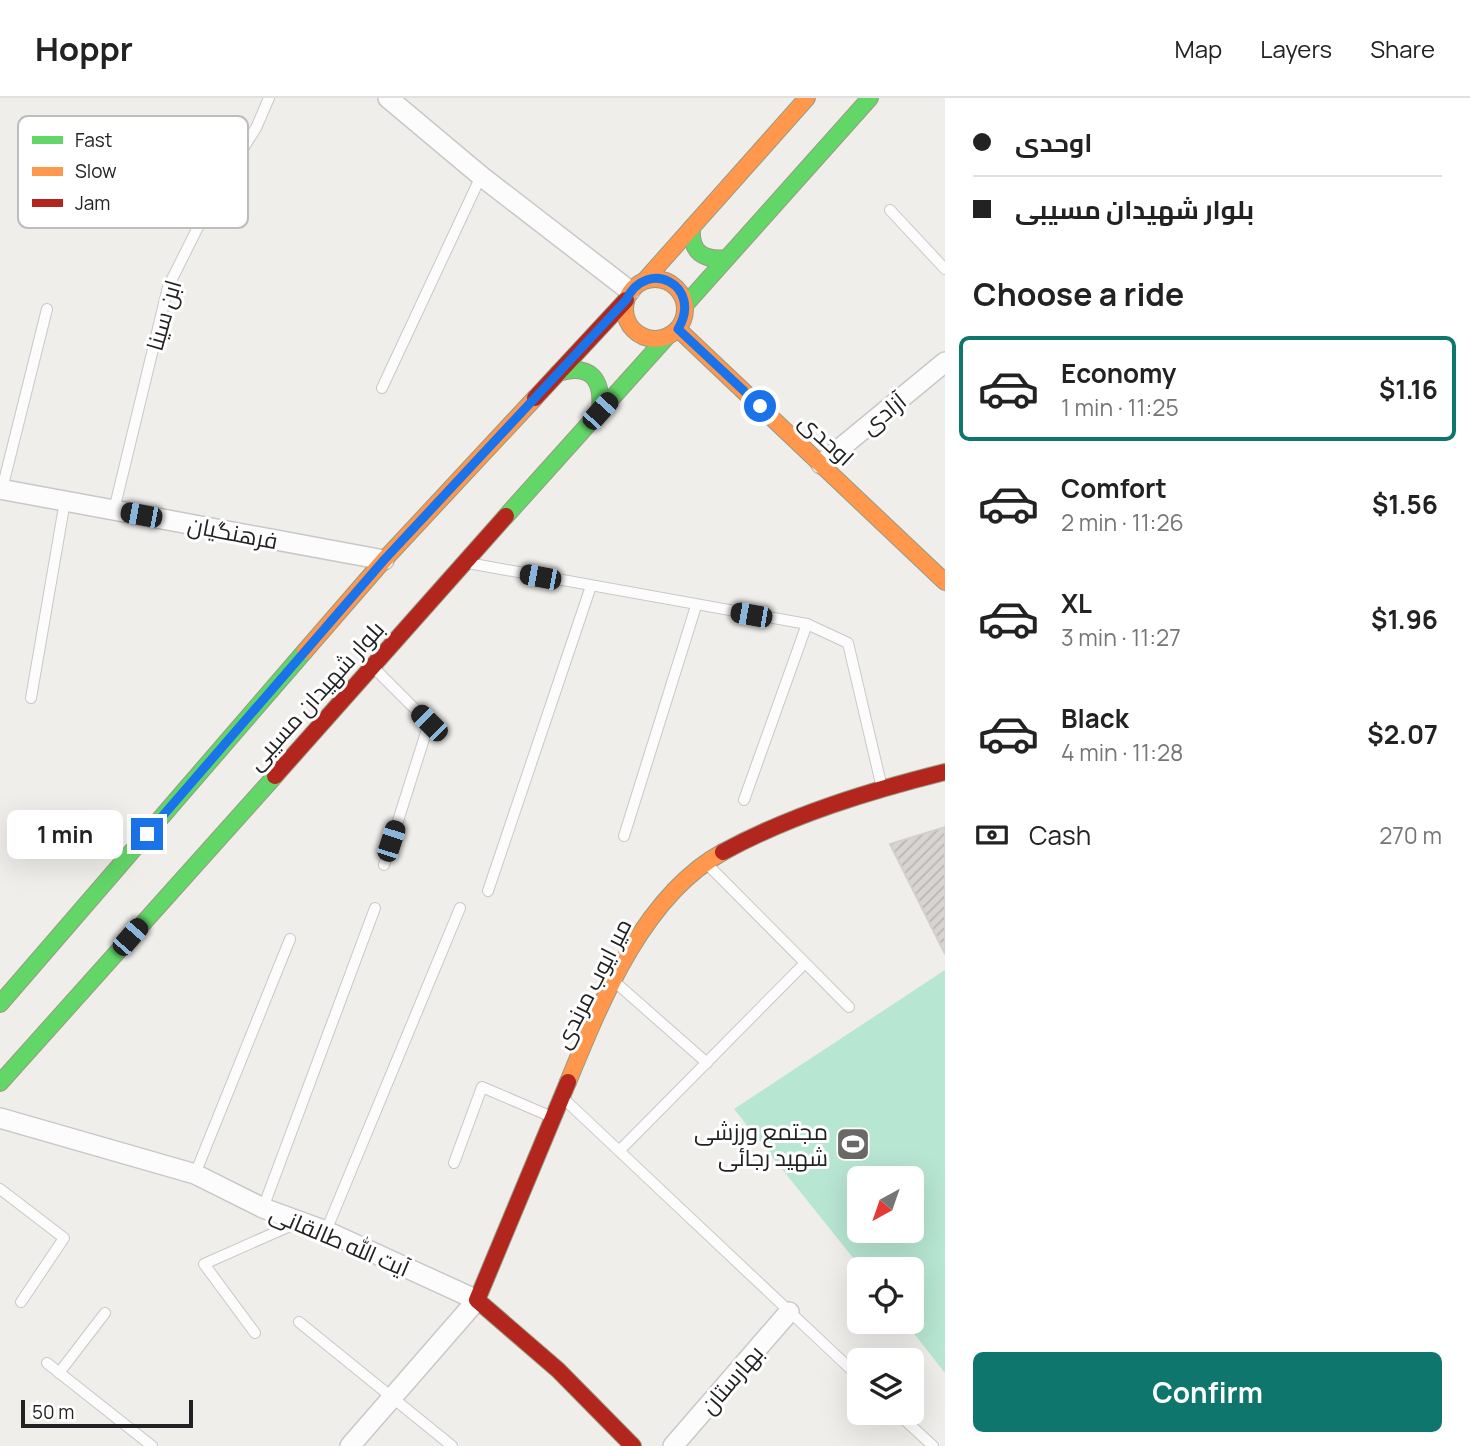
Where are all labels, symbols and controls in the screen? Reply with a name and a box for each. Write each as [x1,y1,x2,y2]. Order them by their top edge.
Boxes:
text: Hoppr [35,26,133,71]
text: Map [1175,32,1222,65]
text: Layers [1260,32,1332,65]
text: Share [1370,32,1435,65]
legend [18,116,248,228]
text: اوحدی [1015,124,1092,160]
text: Fast [75,127,112,153]
text: Slow [75,158,117,184]
text: Jam [75,190,110,216]
text: بلوار شهیدان مسیبی [1015,191,1254,227]
text: Choose a ride [973,272,1184,316]
street label: ابن سینا [138,276,188,354]
text: Economy [1061,355,1176,391]
icon: car [977,357,1040,420]
text: $1.16 [1379,371,1438,407]
street label: آزادی [853,385,913,441]
car [579,388,622,434]
route start [744,390,776,422]
text: 1 min · 11:25 [1061,391,1179,423]
street label: اوحدی [793,405,861,473]
text: Comfort [1061,470,1167,506]
icon: car [977,472,1040,535]
text: $1.56 [1372,486,1438,522]
car [119,501,164,529]
text: 2 min · 11:26 [1061,506,1184,538]
street label: فرهنگیان [185,508,281,556]
car [518,563,563,591]
text: XL [1061,585,1092,621]
icon: car [977,587,1040,650]
car [729,601,774,629]
text: $1.96 [1371,601,1438,637]
street label: بلوار شهیدان مسیبی [239,613,391,777]
text: 3 min · 11:27 [1061,621,1181,653]
text: Black [1061,700,1129,736]
car [407,701,452,745]
icon: car [977,702,1040,765]
text: $2.07 [1367,716,1438,752]
text: 4 min · 11:28 [1061,736,1183,768]
callout: 1 min [7,810,122,858]
icon: cash [973,816,1011,854]
text: Cash [1029,817,1091,853]
text: 1 min [37,818,93,850]
route end [131,818,163,850]
car [375,818,408,864]
text: 270 m [1379,819,1442,851]
street label: میر ایوب مرندی [545,912,639,1054]
car [109,914,152,960]
place label: مجتمع ورزشی شهید رجائی [694,1115,828,1173]
sports icon: مجتمع ورزشی شهید رجائی [834,1125,872,1163]
north arrow [847,1166,924,1242]
map controls [847,1166,924,1425]
street label: آیت الله طالقانی [265,1196,415,1284]
button: locate [847,1257,924,1334]
street label: بهارستان [692,1338,770,1420]
button: layers [847,1348,924,1425]
button: Confirm [973,1352,1442,1432]
scale bar [21,1397,192,1429]
text: 50 m [32,1399,74,1425]

